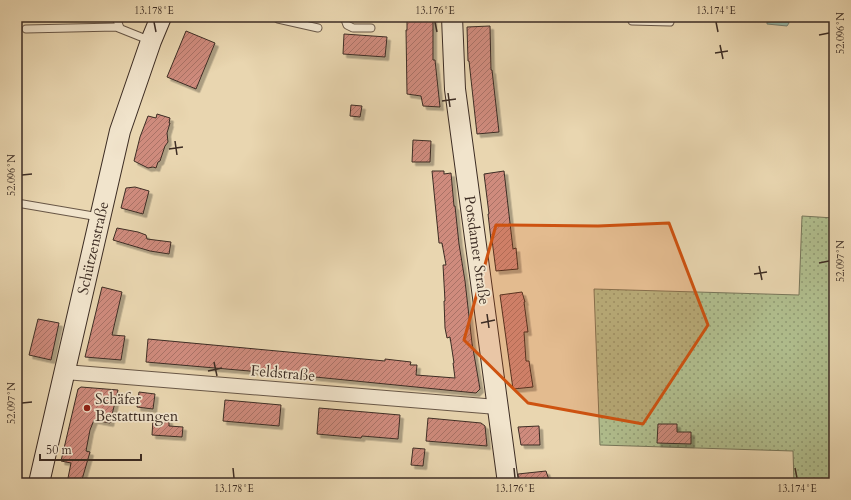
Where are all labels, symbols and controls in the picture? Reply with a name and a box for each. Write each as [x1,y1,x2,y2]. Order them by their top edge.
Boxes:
text: 13.178°E [134,4,174,18]
text: 13.176°E [415,4,455,18]
text: 13.174°E [696,4,736,18]
text: 52.096°N [834,12,848,54]
text: 52.096°N [5,154,19,196]
street label: Potsdamer Straße [459,194,495,306]
street label: Schützenstraße [73,199,113,297]
text: 52.097°N [834,240,848,282]
street label: Feldstraße [250,360,316,386]
text: 52.097°N [5,382,19,424]
place label: Schäfer Bestattungen [95,389,179,426]
marker: Schäfer Bestattungen [82,403,92,413]
scale bar [40,436,141,462]
text: 50 m [46,442,73,458]
text: 13.178°E [214,482,254,496]
text: 13.176°E [495,482,535,496]
text: 13.174°E [777,482,817,496]

